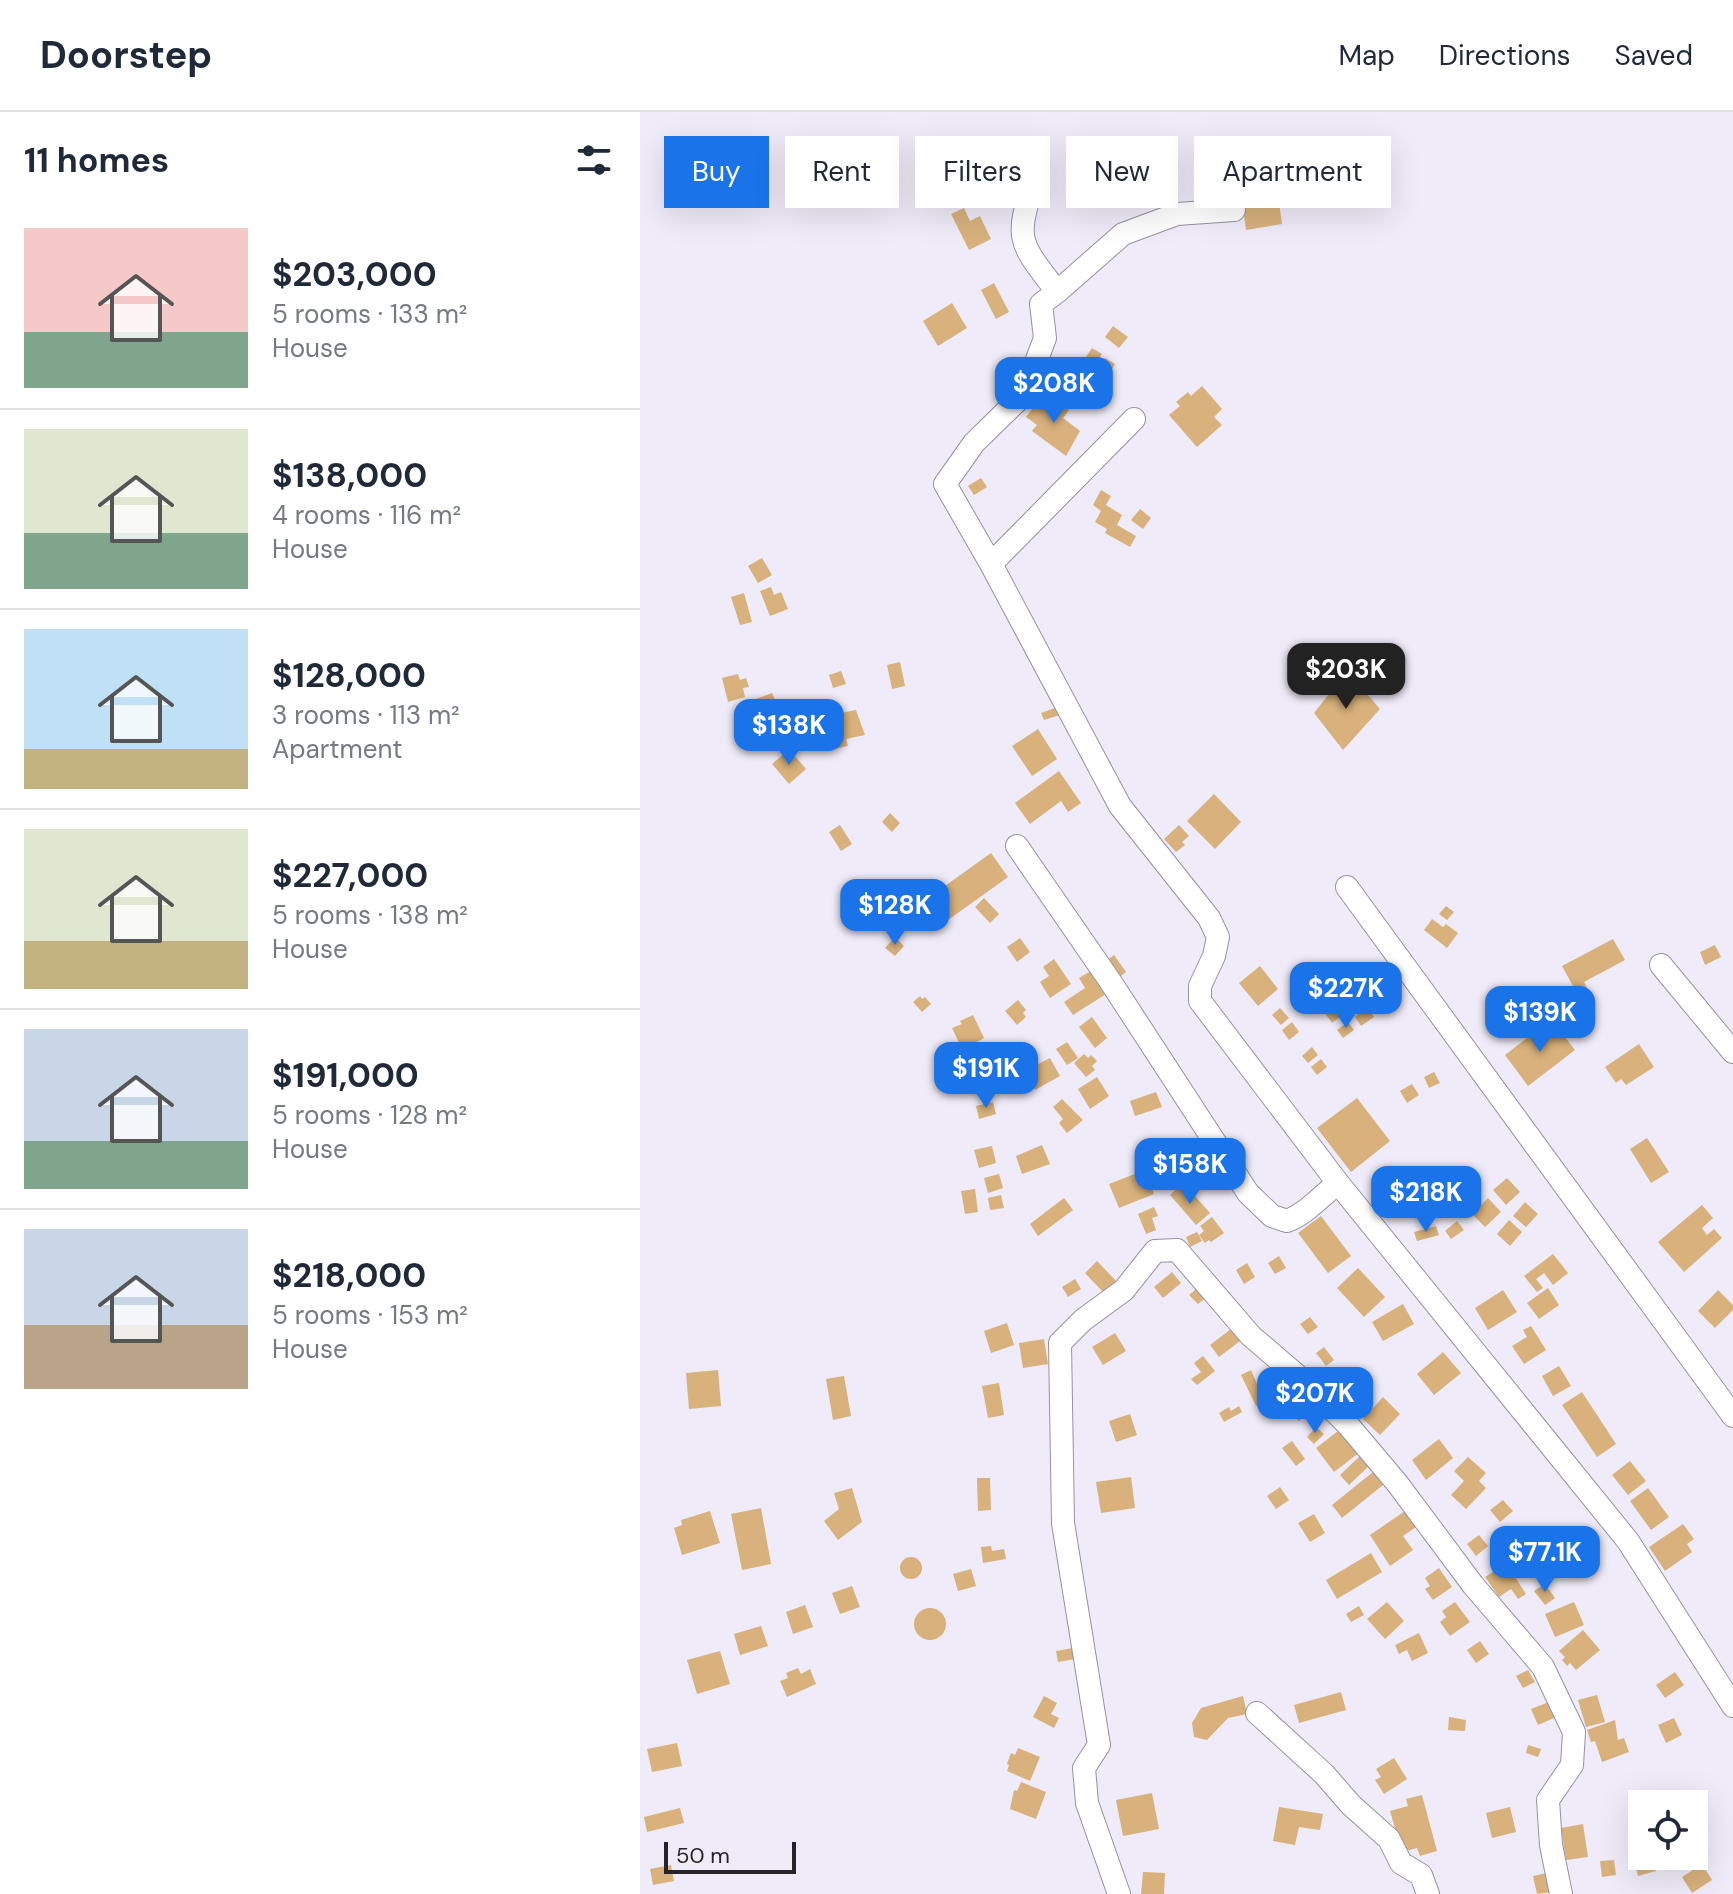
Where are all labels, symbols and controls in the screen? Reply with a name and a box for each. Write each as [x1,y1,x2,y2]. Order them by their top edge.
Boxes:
text: Doorstep [40,30,212,80]
text: Map [1338,37,1395,74]
text: Directions [1439,37,1571,74]
text: Saved [1615,37,1693,74]
chip: Buy [664,136,769,208]
chip: Rent [785,136,899,208]
chip: Filters [915,136,1050,208]
chip: New [1066,136,1178,208]
chip: Apartment [1194,136,1391,208]
text: 11 homes [24,138,169,183]
icon: filters [572,138,616,182]
text: $203,000 [272,252,437,297]
icon: home [88,260,184,356]
text: 5 rooms · 133 m² [272,297,467,331]
text: House [272,331,348,365]
pin: $208K [998,357,1110,425]
text: $208K [1013,366,1095,400]
text: $138,000 [272,453,427,498]
icon: home [88,461,184,557]
text: 4 rooms · 116 m² [272,498,461,532]
text: House [272,532,348,566]
pin: $203K [1290,643,1402,711]
text: $203K [1305,652,1387,686]
text: $128,000 [272,653,426,698]
icon: home [88,661,184,757]
text: 3 rooms · 113 m² [272,698,460,732]
pin: $138K [733,699,845,767]
text: $138K [752,708,826,742]
text: Apartment [272,732,403,766]
text: $227,000 [272,853,428,898]
icon: home [88,861,184,957]
pin: $128K [839,879,951,947]
text: $128K [858,888,932,922]
text: 5 rooms · 138 m² [272,898,468,932]
text: House [272,932,348,966]
pin: $227K [1290,962,1402,1030]
text: $227K [1308,971,1384,1005]
pin: $139K [1484,986,1596,1054]
text: $139K [1503,995,1577,1029]
pin: $191K [930,1042,1042,1110]
text: $191K [952,1051,1020,1085]
text: $191,000 [272,1053,419,1098]
icon: home [88,1061,184,1157]
text: 5 rooms · 128 m² [272,1098,467,1132]
text: House [272,1132,348,1166]
pin: $158K [1134,1138,1246,1206]
text: $158K [1153,1147,1227,1181]
pin: $218K [1370,1166,1482,1234]
text: $218K [1389,1175,1463,1209]
text: $218,000 [272,1253,426,1298]
icon: home [88,1261,184,1357]
text: 5 rooms · 153 m² [272,1298,468,1332]
text: House [272,1332,348,1366]
pin: $207K [1259,1367,1371,1435]
text: $207K [1275,1376,1355,1410]
pin: $77.1K [1480,1526,1610,1594]
text: $77.1K [1508,1535,1582,1569]
map controls [1628,1790,1708,1870]
button: locate [1628,1790,1708,1870]
scale bar [664,1838,796,1874]
text: 50 m [676,1841,730,1870]

